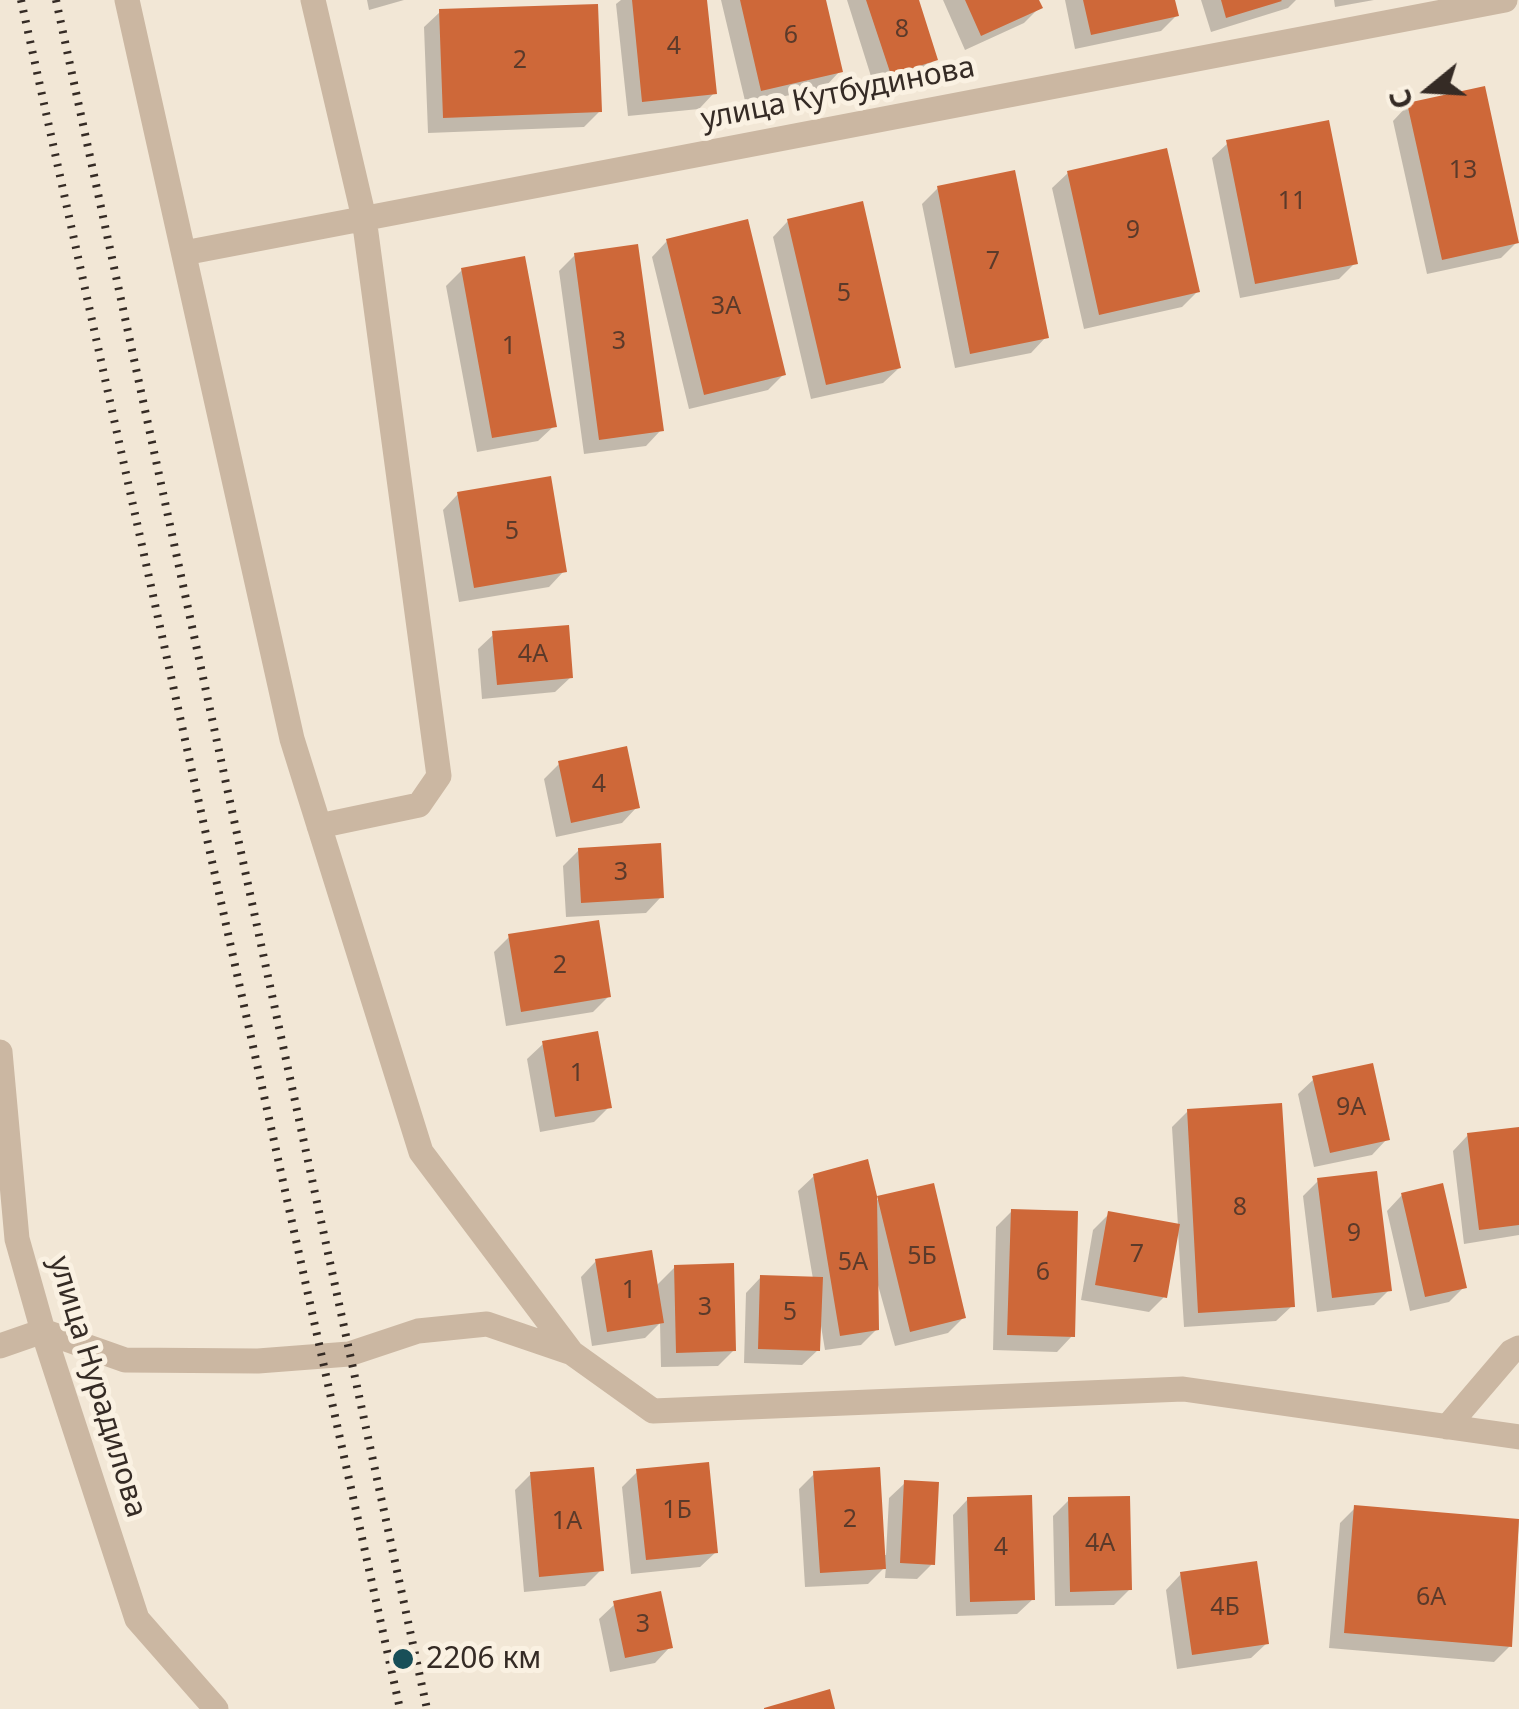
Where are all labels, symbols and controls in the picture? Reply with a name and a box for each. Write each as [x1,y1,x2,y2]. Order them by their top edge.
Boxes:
house number: 8 [895,15,909,45]
house number: 6 [784,21,798,51]
house number: 4 [667,32,681,62]
north arrow [1379,40,1479,140]
house number: 2 [513,46,527,76]
street label: улица Кутбудинова [698,50,978,138]
text: С [1380,85,1421,114]
house number: 13 [1449,156,1477,186]
house number: 11 [1278,187,1306,217]
house number: 9 [1126,216,1140,246]
house number: 7 [986,247,1000,277]
house number: 5 [837,279,851,309]
house number: 3А [711,292,741,322]
house number: 3 [612,327,626,357]
house number: 1 [502,332,516,362]
house number: 5 [505,517,519,547]
house number: 4А [518,640,548,670]
house number: 4 [592,770,606,800]
house number: 3 [614,858,628,888]
house number: 2 [553,951,567,981]
house number: 1 [570,1059,584,1089]
house number: 9А [1336,1093,1366,1123]
house number: 8 [1233,1193,1247,1223]
house number: 9 [1347,1219,1361,1249]
house number: 7 [1130,1240,1144,1270]
house number: 5Б [907,1242,937,1272]
house number: 5А [838,1248,868,1278]
street label: улица Нурадилова [40,1252,154,1522]
house number: 6 [1036,1258,1050,1288]
house number: 1 [622,1276,636,1306]
house number: 3 [698,1293,712,1323]
house number: 5 [783,1298,797,1328]
house number: 1Б [662,1496,692,1526]
house number: 2 [843,1505,857,1535]
house number: 1А [552,1507,582,1537]
house number: 4А [1085,1529,1115,1559]
house number: 4 [994,1533,1008,1563]
house number: 6А [1416,1583,1446,1613]
house number: 4Б [1210,1593,1240,1623]
house number: 3 [636,1610,650,1640]
place label: 2206 км [426,1641,541,1677]
marker: 2206 км [390,1646,416,1672]

